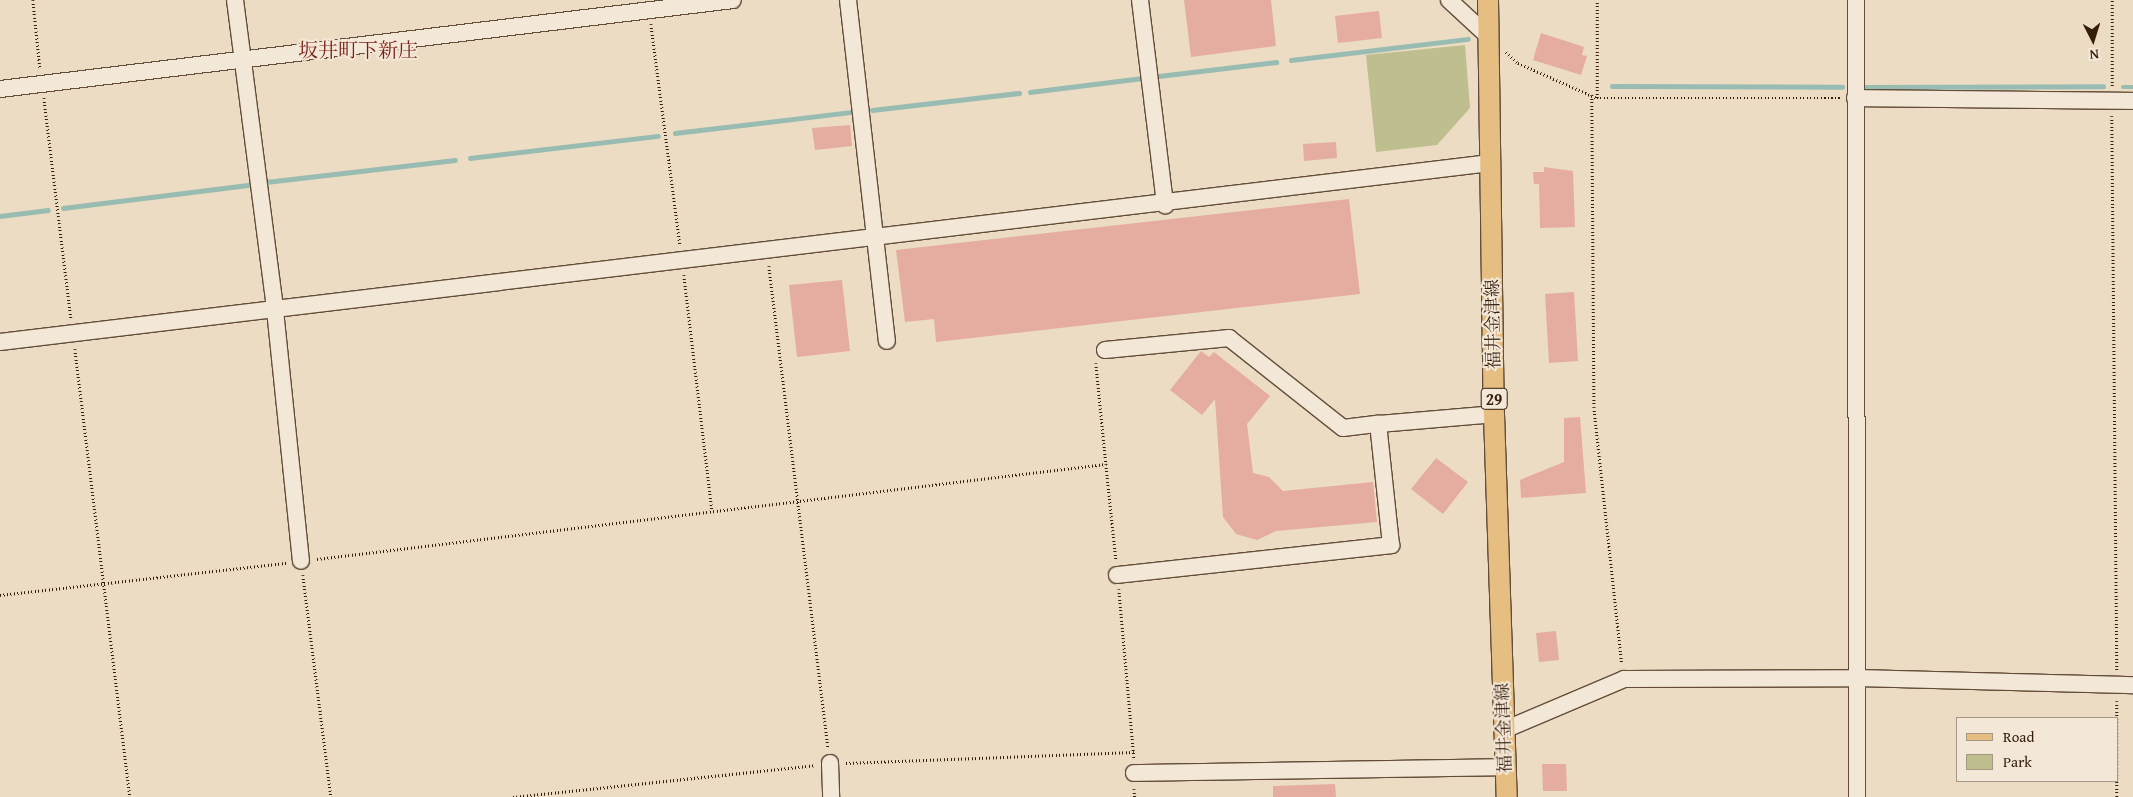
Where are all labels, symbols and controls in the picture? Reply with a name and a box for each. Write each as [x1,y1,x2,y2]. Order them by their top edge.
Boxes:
north arrow [2068,15,2118,65]
district label: 坂井町下新庄 [298,37,418,61]
text: N [2089,45,2100,65]
street label: 福井金津線 [1481,279,1505,369]
road number: 29 [1480,386,1508,412]
street label: 福井金津線 [1492,683,1516,773]
legend [1956,717,2118,782]
text: Road [2003,726,2034,747]
text: Park [2003,751,2032,772]

